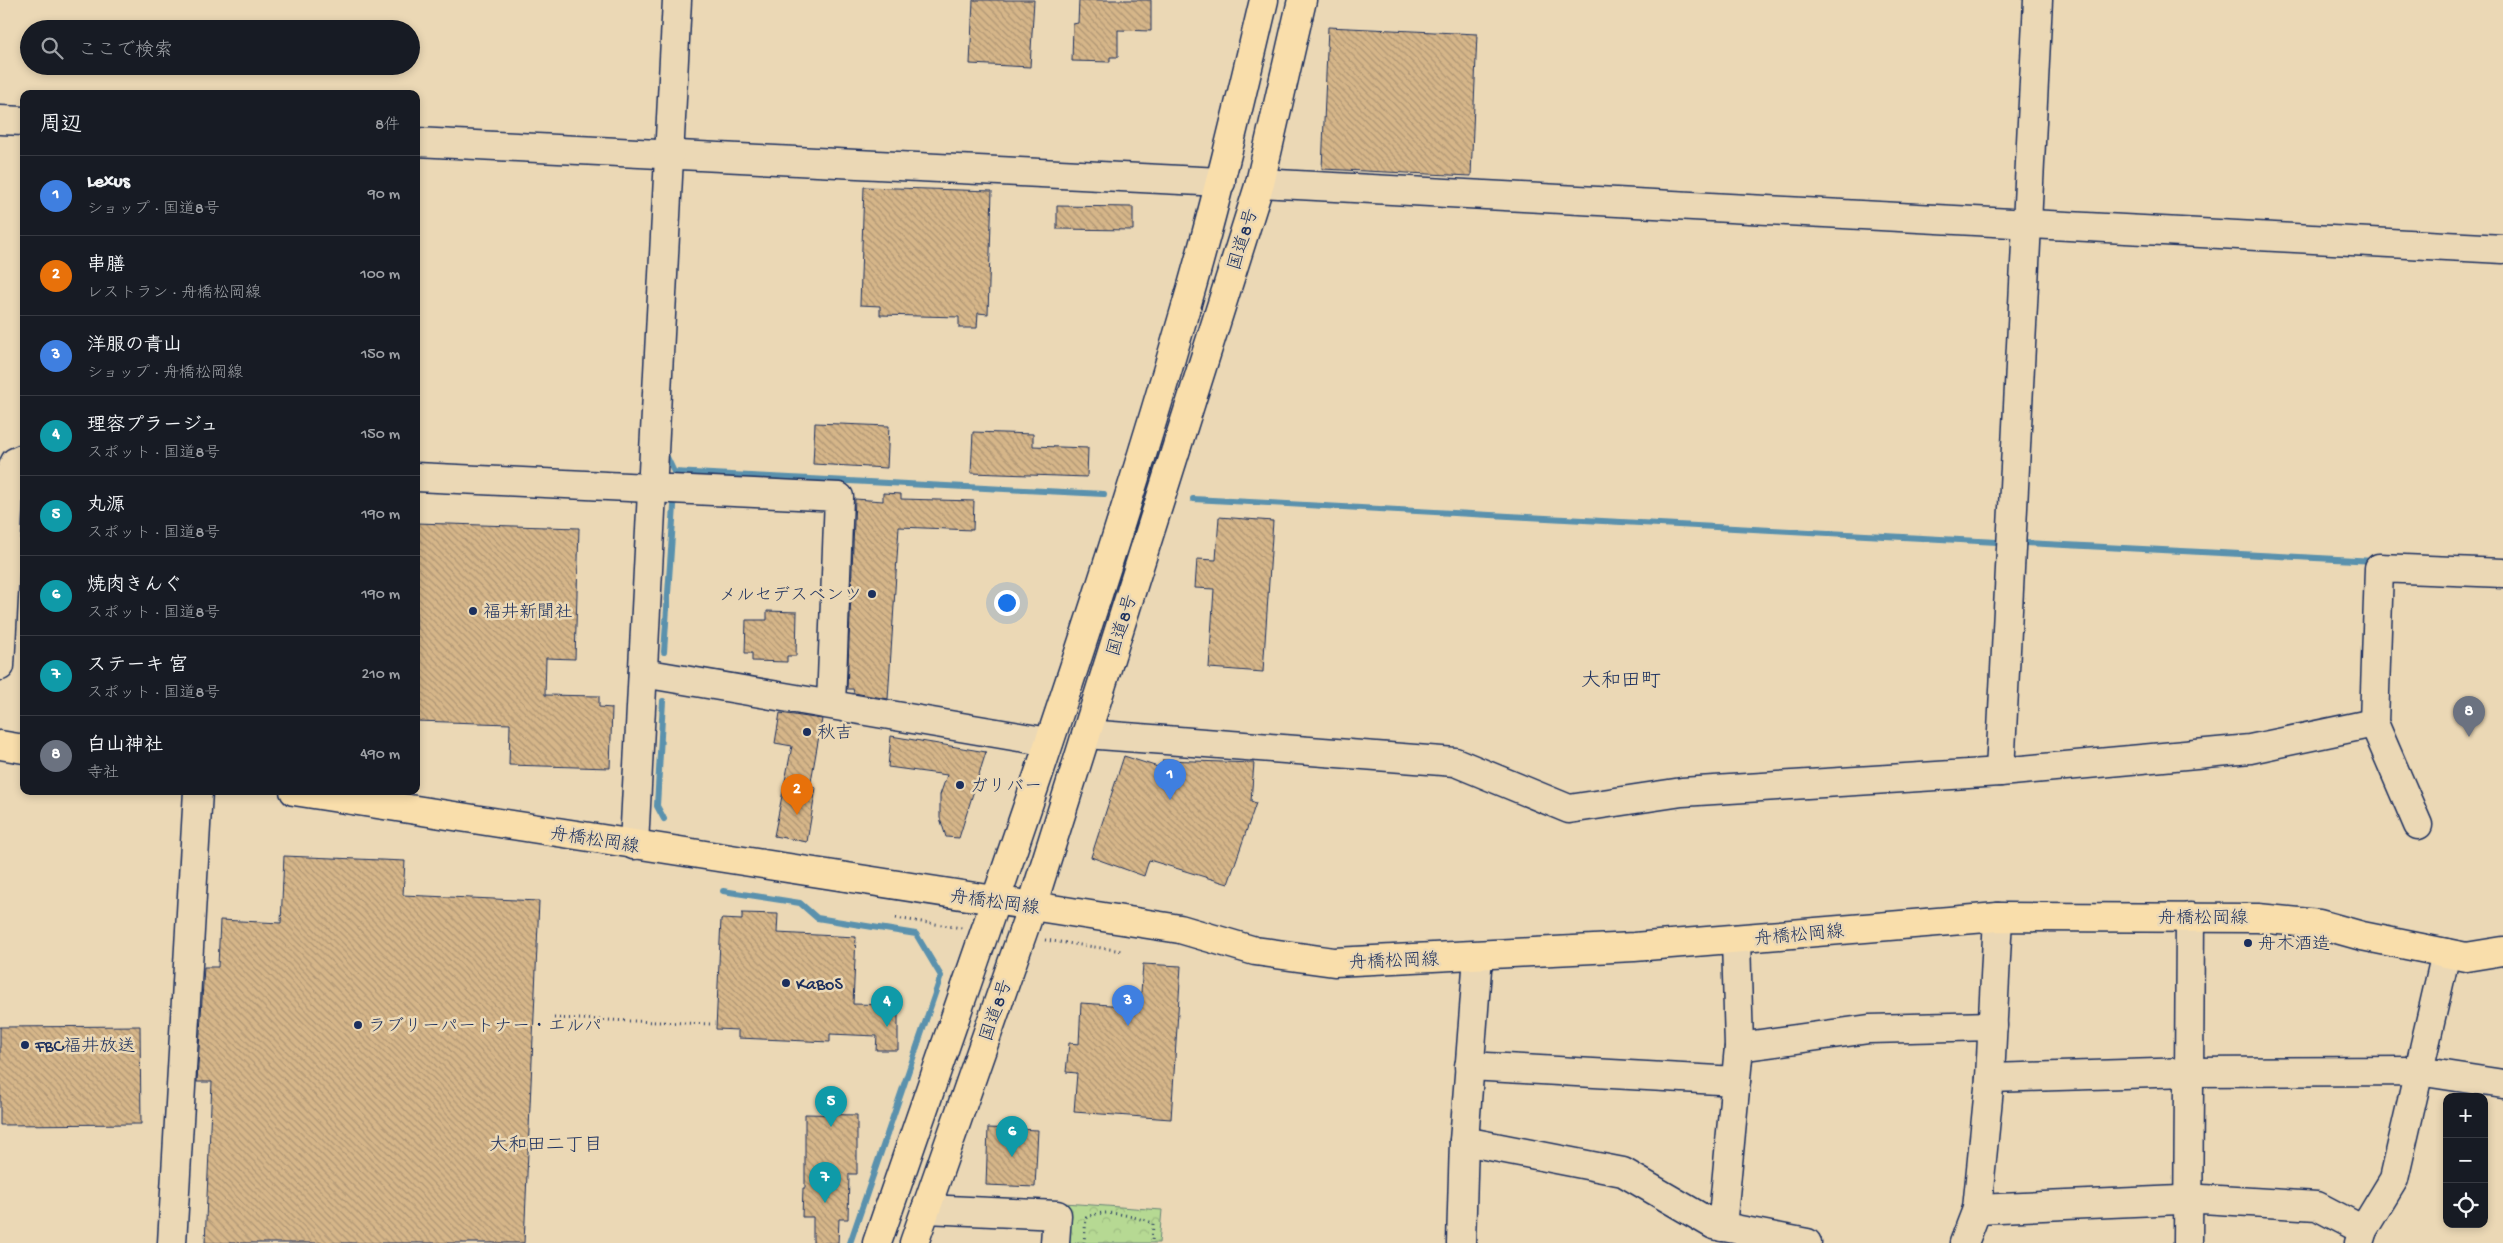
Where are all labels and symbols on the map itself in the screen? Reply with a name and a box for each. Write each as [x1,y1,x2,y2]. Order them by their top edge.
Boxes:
street label: 国道8号 [1224,206,1264,273]
place label: メルセデスベンツ [719,586,862,607]
marker: メルセデスベンツ [866,588,878,600]
your location [994,590,1020,616]
street label: 国道8号 [1103,592,1143,659]
place label: 福井新聞社 [483,602,573,624]
marker: 福井新聞社 [467,605,479,617]
district label: 大和田町 [1581,670,1661,694]
pin: 8 [2453,696,2485,737]
place label: 秋吉 [817,723,853,745]
marker: 秋吉 [801,726,813,738]
pin: 1 [1154,759,1186,800]
pin: 2 [781,774,813,815]
place label: ガリバー [970,777,1042,798]
marker: ガリバー [954,779,966,791]
street label: 舟橋松岡線 [549,823,641,859]
street label: 舟橋松岡線 [949,886,1041,920]
street label: 舟橋松岡線 [2158,908,2248,930]
street label: 舟橋松岡線 [1753,921,1845,951]
place label: 舟木酒造 [2258,934,2330,956]
marker: 舟木酒造 [2242,937,2254,949]
street label: 舟橋松岡線 [1349,949,1439,975]
place label: KaBoS [796,975,843,996]
marker: KaBoS [780,977,792,989]
street label: 国道8号 [976,977,1018,1044]
pin: 3 [1112,985,1144,1026]
pin: 4 [871,986,903,1027]
place label: ラブリーパートナー・エルパ [368,1016,602,1038]
marker: ラブリーパートナー・エルパ [352,1019,364,1031]
place label: FBC福井放送 [34,1036,135,1058]
marker: FBC福井放送 [19,1039,31,1051]
pin: 5 [815,1086,847,1127]
pin: 6 [996,1116,1028,1157]
district label: 大和田二丁目 [489,1135,603,1158]
pin: 7 [809,1162,841,1203]

